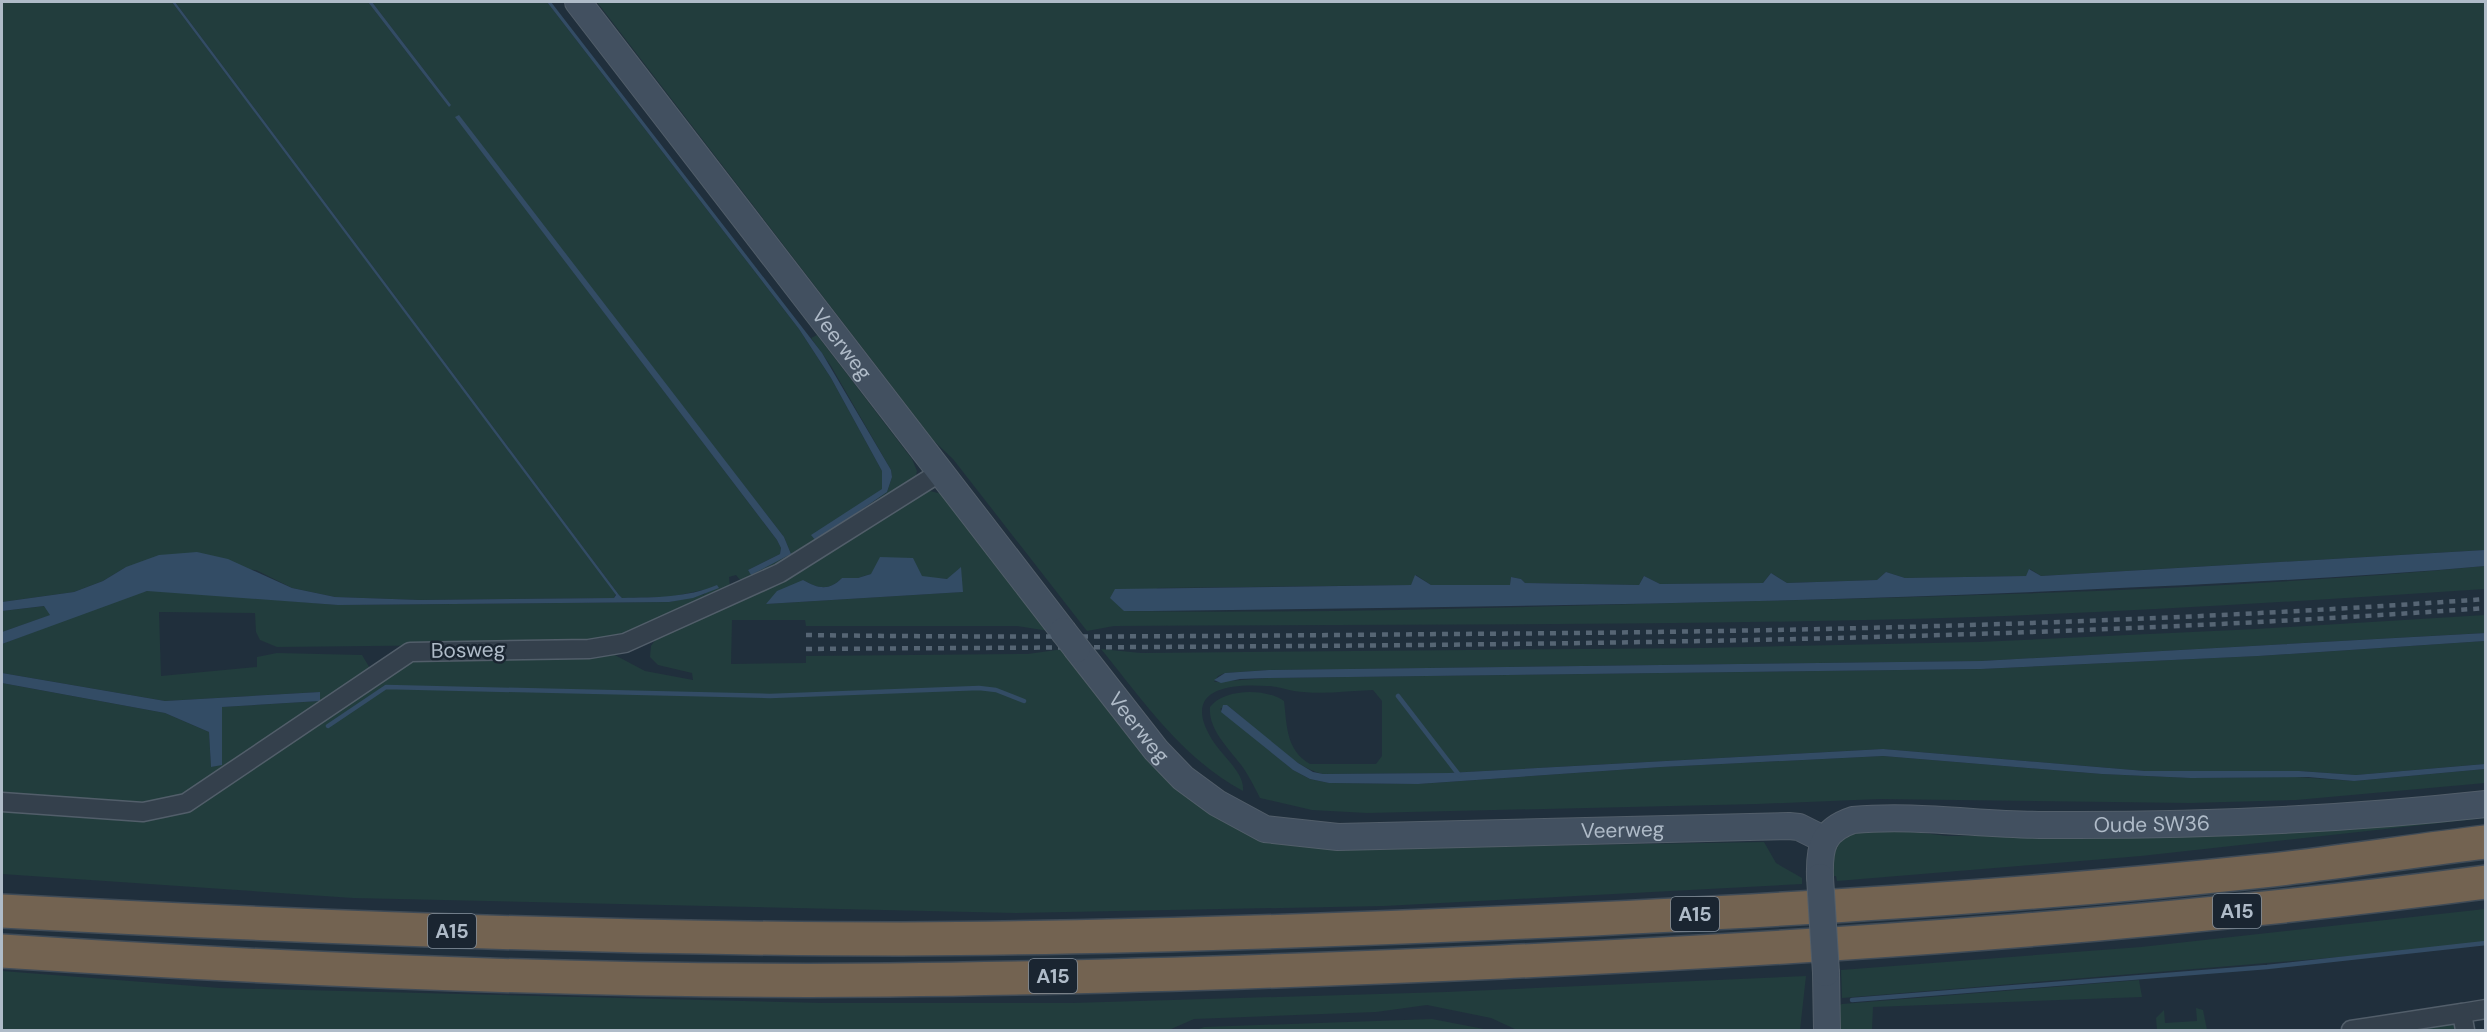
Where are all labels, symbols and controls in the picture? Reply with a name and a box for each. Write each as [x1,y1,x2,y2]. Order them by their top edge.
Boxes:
street label: Veerweg [805,302,879,386]
street label: Bosweg [431,635,506,665]
street label: Veerweg [1102,686,1176,770]
street label: Oude SW36 [2094,809,2211,839]
street label: Veerweg [1580,815,1665,845]
road number: A15 [2213,894,2261,928]
road number: A15 [1671,897,1719,931]
road number: A15 [428,914,476,948]
road number: A15 [1029,959,1077,993]

